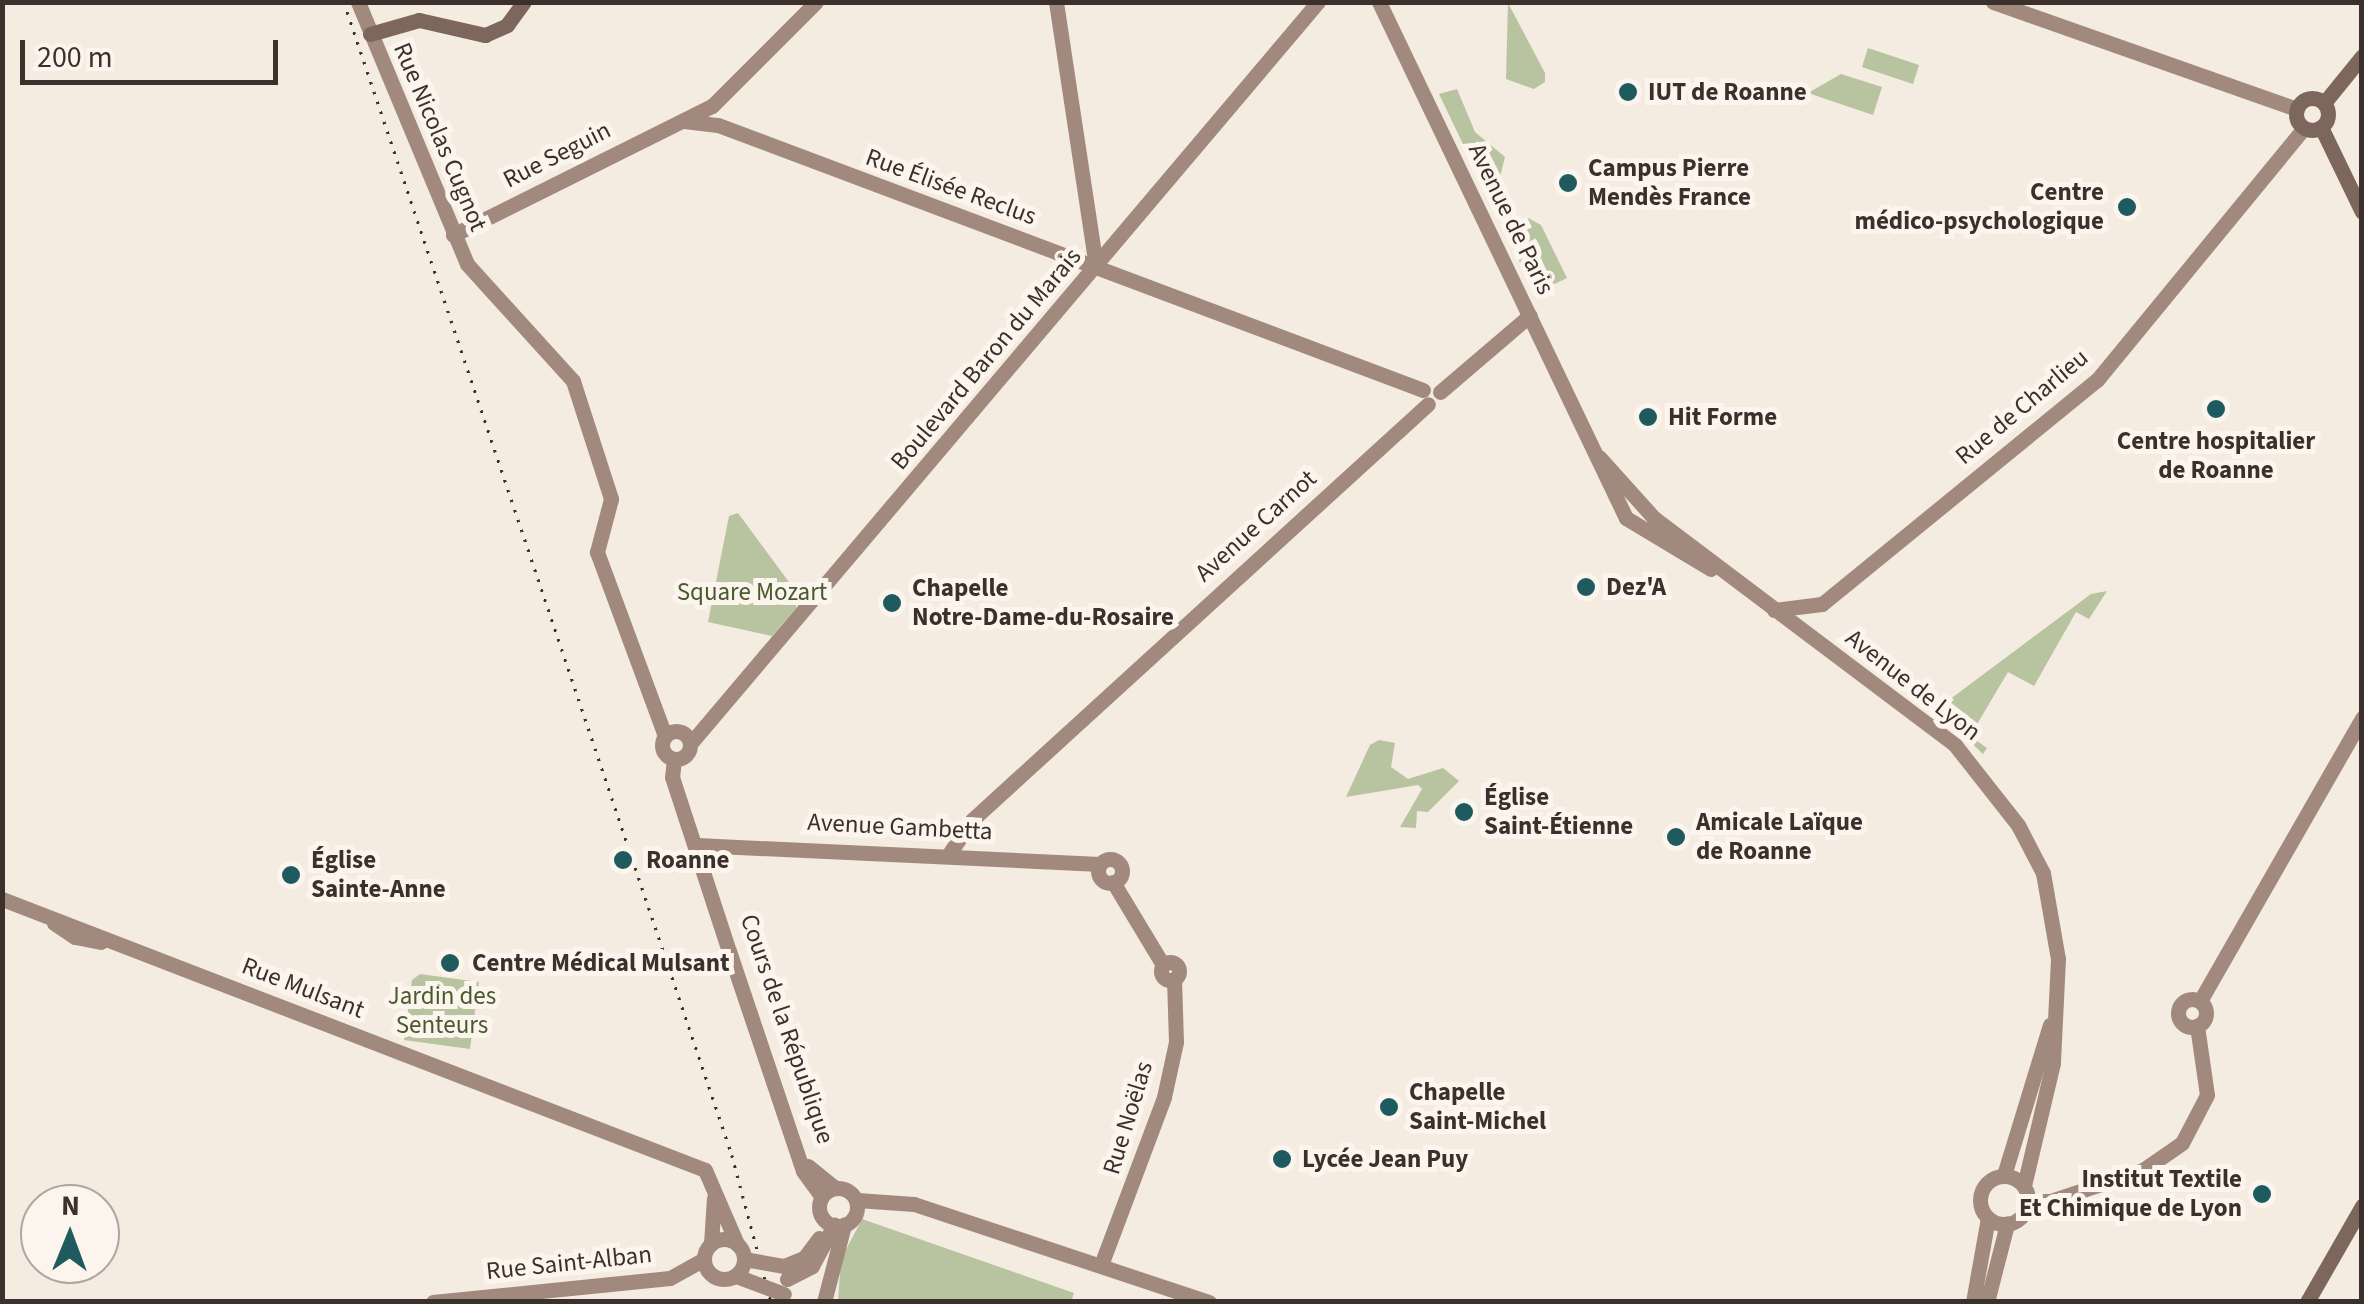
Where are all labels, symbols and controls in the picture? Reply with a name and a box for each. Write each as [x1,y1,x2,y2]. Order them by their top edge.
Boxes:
scale bar [25,20,282,82]
text: 200 m [37,36,113,79]
street label: Rue Nicolas Cugnot [387,38,493,236]
place label: IUT de Roanne [1648,77,1807,107]
marker: IUT de Roanne [1617,81,1639,103]
street label: Rue Seguin [498,115,616,195]
street label: Avenue de Paris [1462,139,1560,299]
street label: Rue Élisée Reclus [862,142,1040,232]
place label: Campus Pierre Mendès France [1588,154,1751,213]
marker: Campus Pierre Mendès France [1557,172,1579,194]
place label: Centre médico-psychologique [1854,178,2104,237]
marker: Centre médico-psychologique [2114,194,2140,220]
street label: Boulevard Baron du Marais [884,242,1088,476]
street label: Rue de Charlieu [1949,343,2095,471]
marker: Centre hospitalier de Roanne [2203,396,2229,422]
place label: Hit Forme [1668,402,1777,432]
marker: Hit Forme [1637,406,1659,428]
place label: Centre hospitalier de Roanne [2117,427,2315,486]
street label: Avenue Carnot [1189,464,1323,588]
place label: Dez'A [1606,572,1666,602]
place label: Chapelle Notre-Dame-du-Rosaire [912,574,1174,633]
marker: Dez'A [1575,576,1597,598]
park label: Square Mozart [677,577,827,607]
marker: Chapelle Notre-Dame-du-Rosaire [881,592,903,614]
street label: Avenue de Lyon [1839,623,1987,747]
place label: Église Saint-Étienne [1484,783,1633,842]
marker: Église Saint-Étienne [1453,801,1475,823]
street label: Avenue Gambetta [807,807,993,847]
place label: Amicale Laïque de Roanne [1696,808,1863,867]
marker: Amicale Laïque de Roanne [1665,826,1687,848]
place label: Roanne [646,845,729,875]
place label: Église Sainte-Anne [311,846,446,905]
marker: Roanne [610,847,636,873]
marker: Église Sainte-Anne [280,864,302,886]
street label: Cours de la République [734,910,840,1148]
place label: Centre Médical Mulsant [472,948,730,978]
marker: Centre Médical Mulsant [437,950,463,976]
street label: Rue Mulsant [238,951,368,1025]
park label: Jardin des Senteurs [388,982,496,1041]
street label: Rue Noëlas [1097,1058,1159,1178]
place label: Chapelle Saint-Michel [1409,1078,1546,1137]
marker: Chapelle Saint-Michel [1378,1096,1400,1118]
place label: Lycée Jean Puy [1302,1144,1468,1174]
marker: Lycée Jean Puy [1271,1148,1293,1170]
place label: Institut Textile Et Chimique de Lyon [2019,1165,2242,1224]
marker: Institut Textile Et Chimique de Lyon [2251,1183,2273,1205]
north arrow [20,1184,120,1284]
text: N [61,1186,80,1226]
street label: Rue Saint-Alban [485,1239,653,1287]

